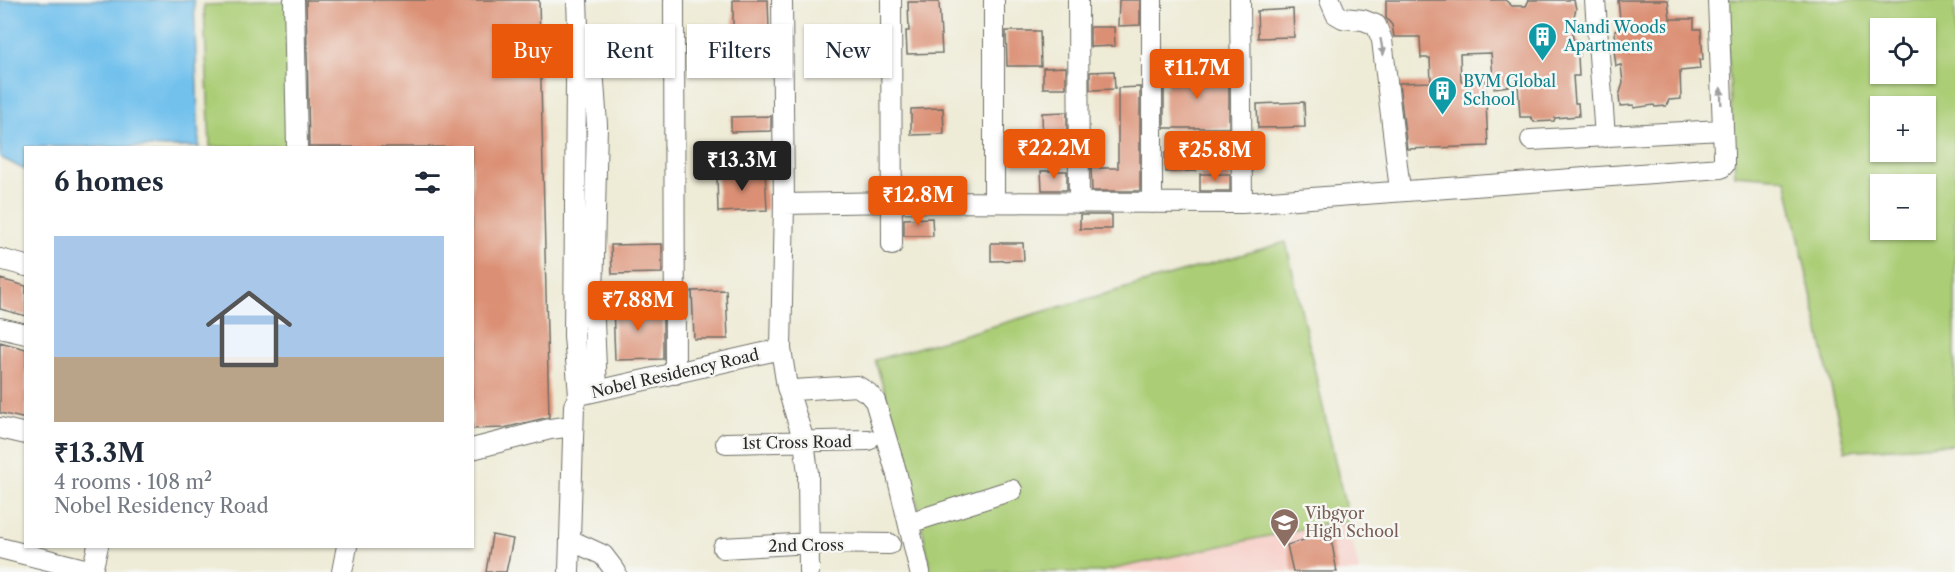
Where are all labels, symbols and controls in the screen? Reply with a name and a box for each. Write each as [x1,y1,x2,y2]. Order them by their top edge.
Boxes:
place label: Nandi Woods Apartments [1563,17,1666,55]
map controls [1870,18,1936,240]
button: locate [1870,18,1936,84]
building icon: Nandi Woods Apartments [1527,20,1559,62]
chip: Buy [492,24,573,78]
chip: Rent [585,24,675,78]
chip: Filters [687,24,792,78]
chip: New [804,24,892,78]
one-way arrow [1378,37,1387,56]
pin: ₹11.7M [1148,49,1246,100]
text: ₹11.7M [1164,56,1230,80]
place label: BVM Global School [1463,71,1556,109]
building icon: BVM Global School [1426,74,1458,116]
one-way arrow [1716,86,1726,105]
button: + [1870,96,1936,162]
pin: ₹22.2M [1005,129,1103,180]
pin: ₹25.8M [1166,131,1264,182]
text: ₹22.2M [1017,136,1091,160]
text: ₹25.8M [1178,138,1252,162]
pin: ₹13.3M [693,141,791,192]
text: ₹13.3M [707,148,777,172]
text: 6 homes [54,166,164,198]
icon: filters [411,166,444,199]
button: − [1870,174,1936,240]
pin: ₹12.8M [869,176,967,227]
text: ₹12.8M [882,183,954,207]
icon: home [195,275,303,383]
pin: ₹7.88M [589,281,687,332]
text: ₹7.88M [602,288,674,312]
street label: Nobel Residency Road [589,344,761,402]
street label: 1st Cross Road [742,431,852,453]
text: ₹13.3M [54,437,145,469]
text: 4 rooms · 108 m² [54,470,212,494]
text: Nobel Residency Road [54,494,269,518]
place label: Vibgyor High School [1304,503,1399,541]
school or university icon: Vibgyor High School [1268,506,1300,548]
street label: 2nd Cross [768,534,844,556]

